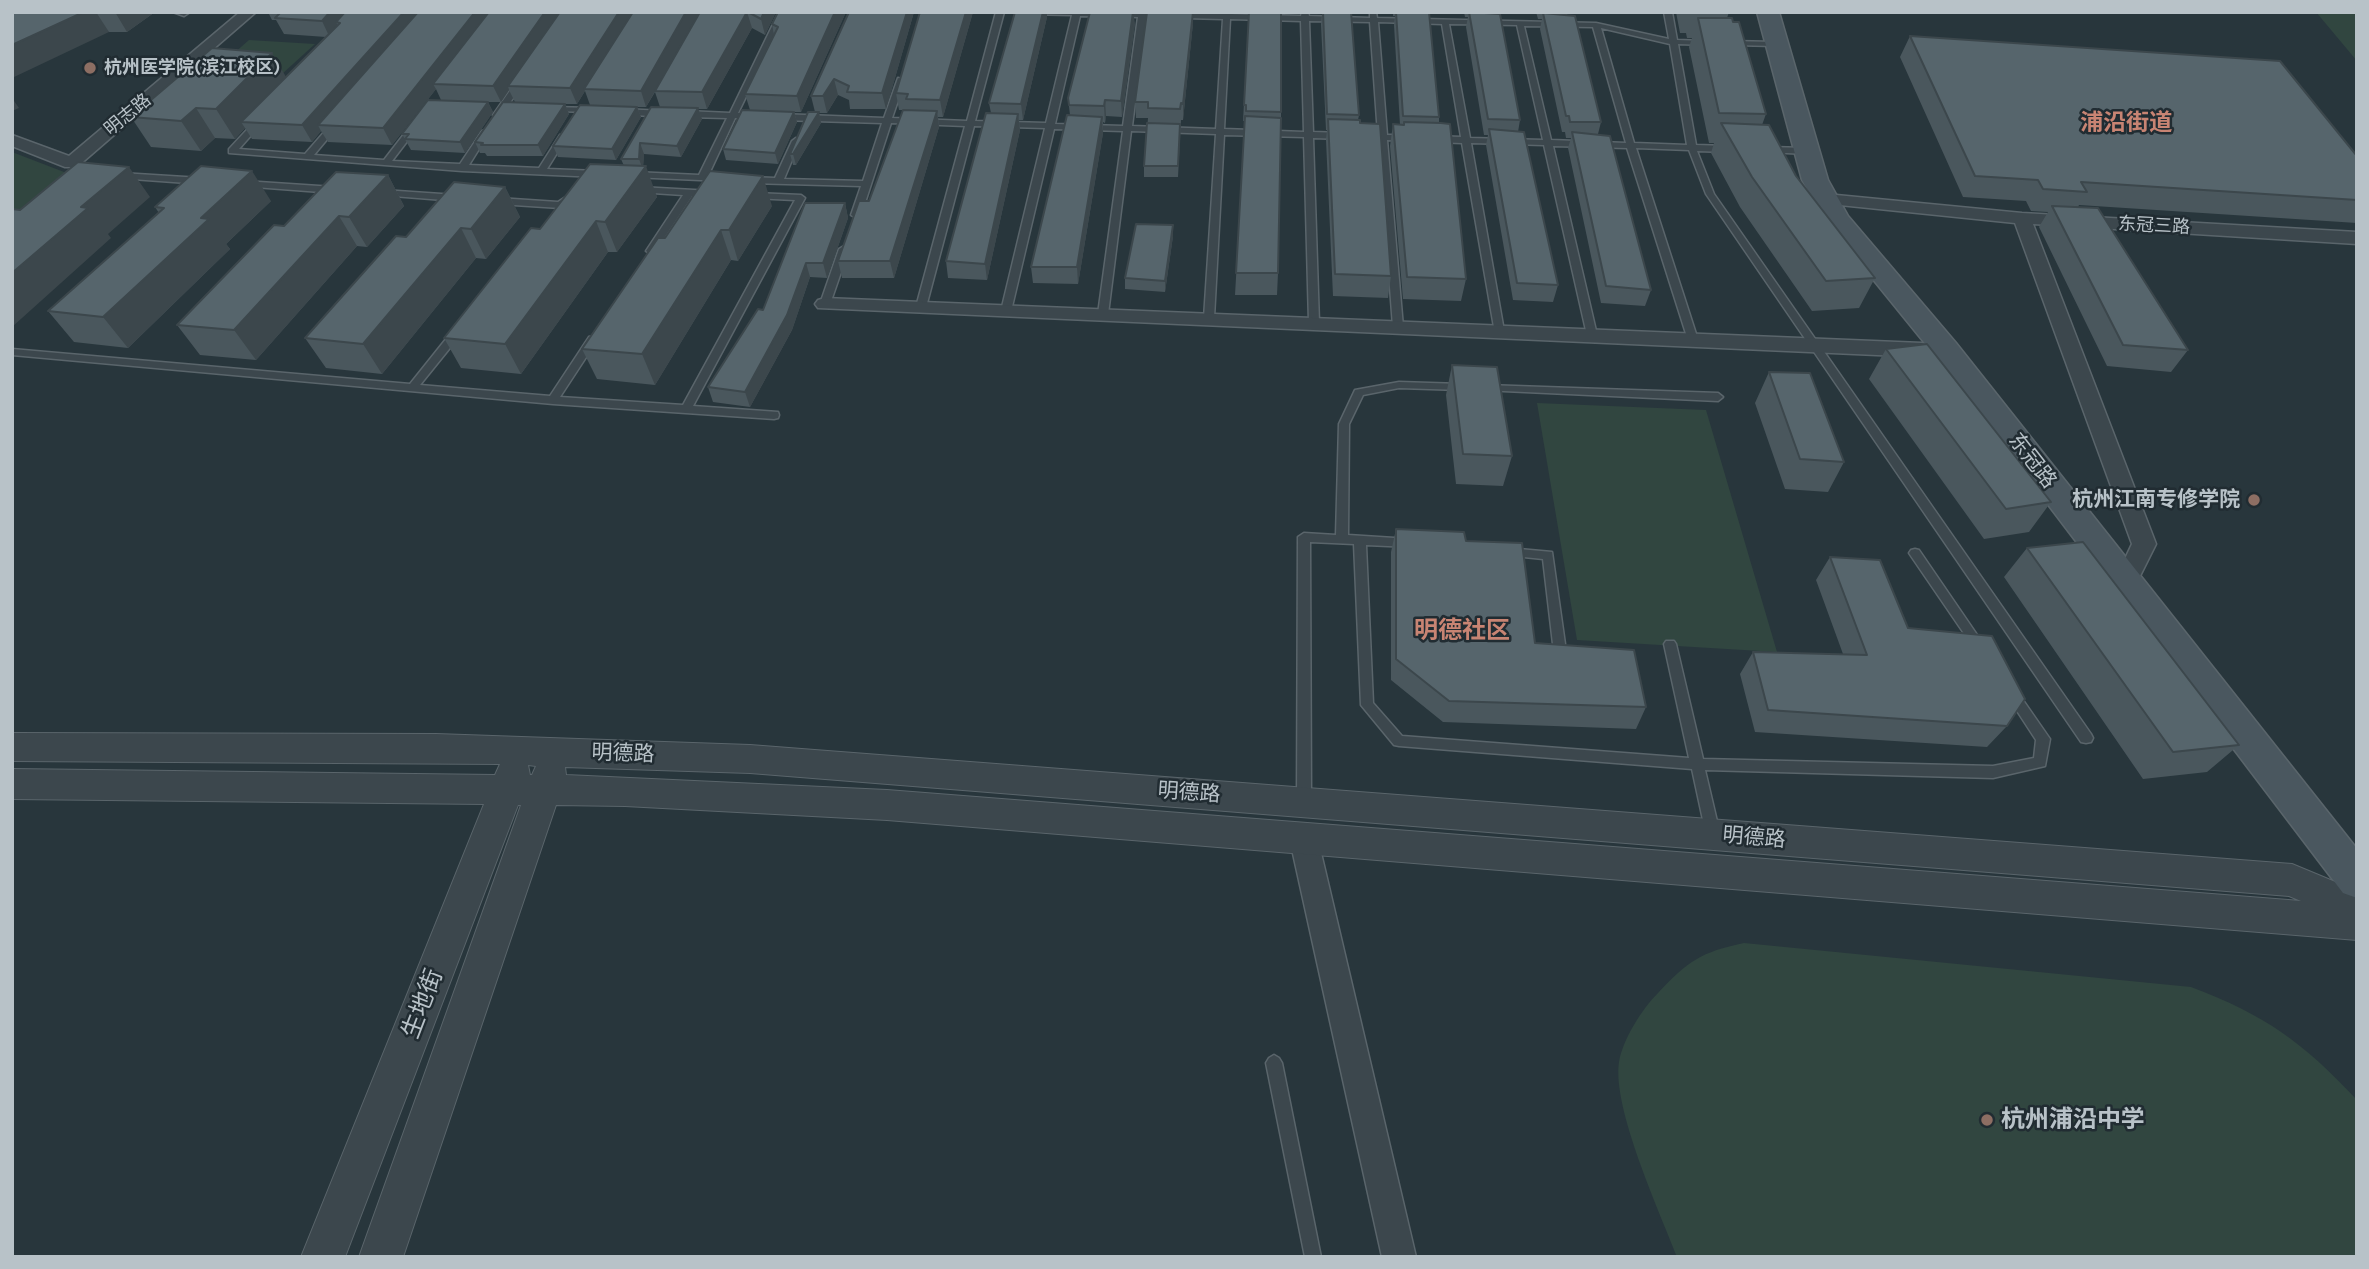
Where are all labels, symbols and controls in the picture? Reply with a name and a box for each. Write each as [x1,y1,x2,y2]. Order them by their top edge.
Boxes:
place label: 杭州医学院(滨江校区) [104,57,280,79]
marker: 杭州医学院(滨江校区) [82,60,98,76]
street label: 明志路 [100,89,156,141]
district label: 浦沿街道 [2080,109,2172,137]
street label: 东冠三路 [2117,213,2191,239]
street label: 东冠路 [2003,428,2061,494]
place label: 杭州江南专修学院 [2072,487,2240,513]
marker: 杭州江南专修学院 [2246,492,2262,508]
district label: 明德社区 [1414,617,1510,645]
street label: 明德路 [591,740,655,768]
street label: 明德路 [1157,778,1221,808]
street label: 明德路 [1722,823,1786,853]
street label: 生地街 [397,965,449,1043]
place label: 杭州浦沿中学 [2001,1106,2145,1134]
marker: 杭州浦沿中学 [1979,1112,1995,1128]

